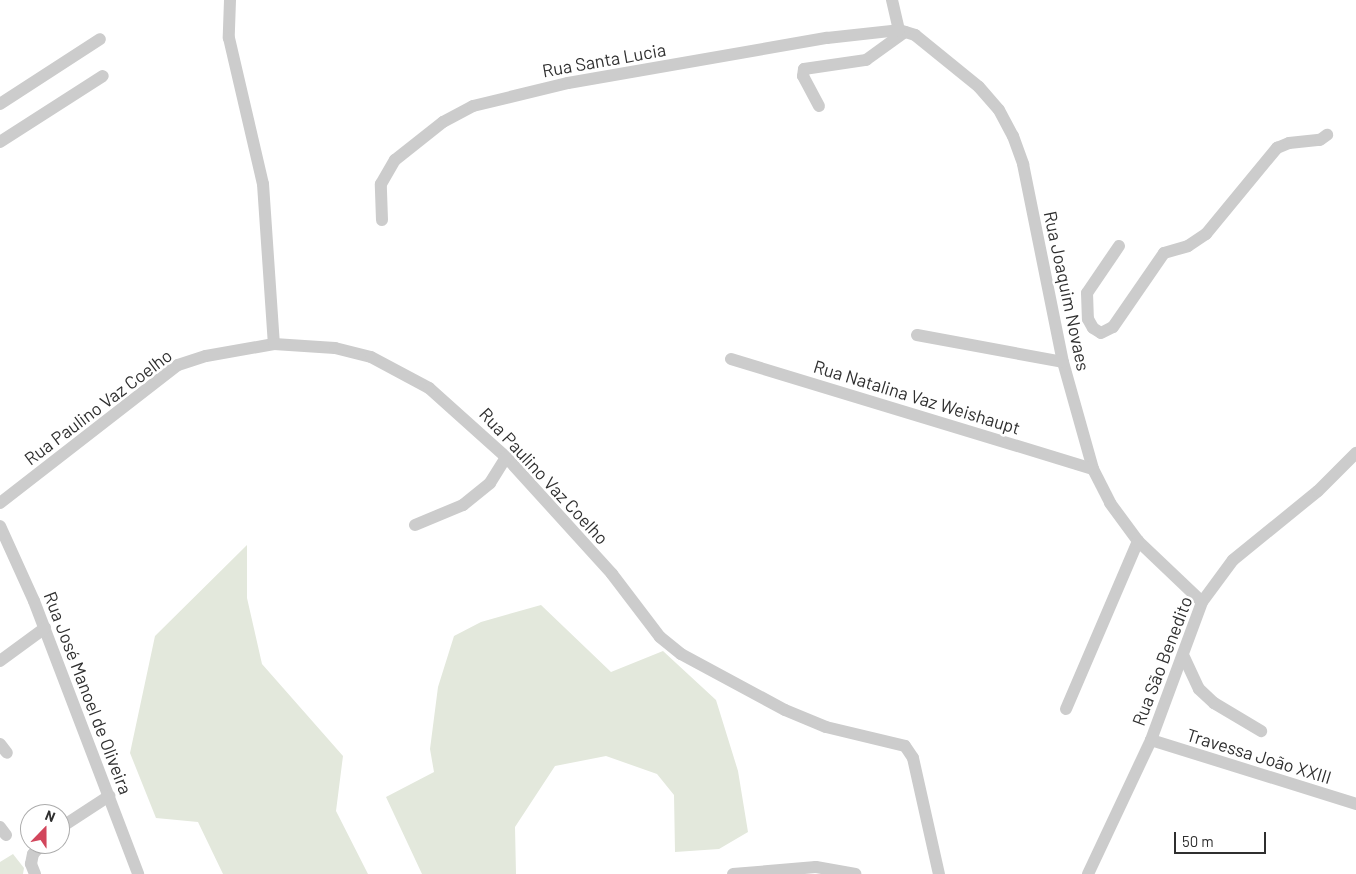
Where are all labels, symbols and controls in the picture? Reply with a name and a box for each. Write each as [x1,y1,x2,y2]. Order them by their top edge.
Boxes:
street label: Rua Santa Lucia [540,38,668,82]
street label: Rua Joaquim Novaes [1040,209,1094,373]
street label: Rua Paulino Vaz Coelho [20,345,176,469]
street label: Rua Natalina Vaz Weishaupt [811,355,1023,439]
street label: Rua Paulino Vaz Coelho [475,403,613,549]
street label: Rua José Manoel de Oliveira [39,589,137,797]
street label: Rua São Benedito [1127,593,1197,729]
street label: Travessa João XXIII [1184,724,1334,788]
north arrow [20,804,70,854]
text: N [43,806,58,825]
scale bar [1176,822,1268,854]
text: 50 m [1182,832,1214,850]

